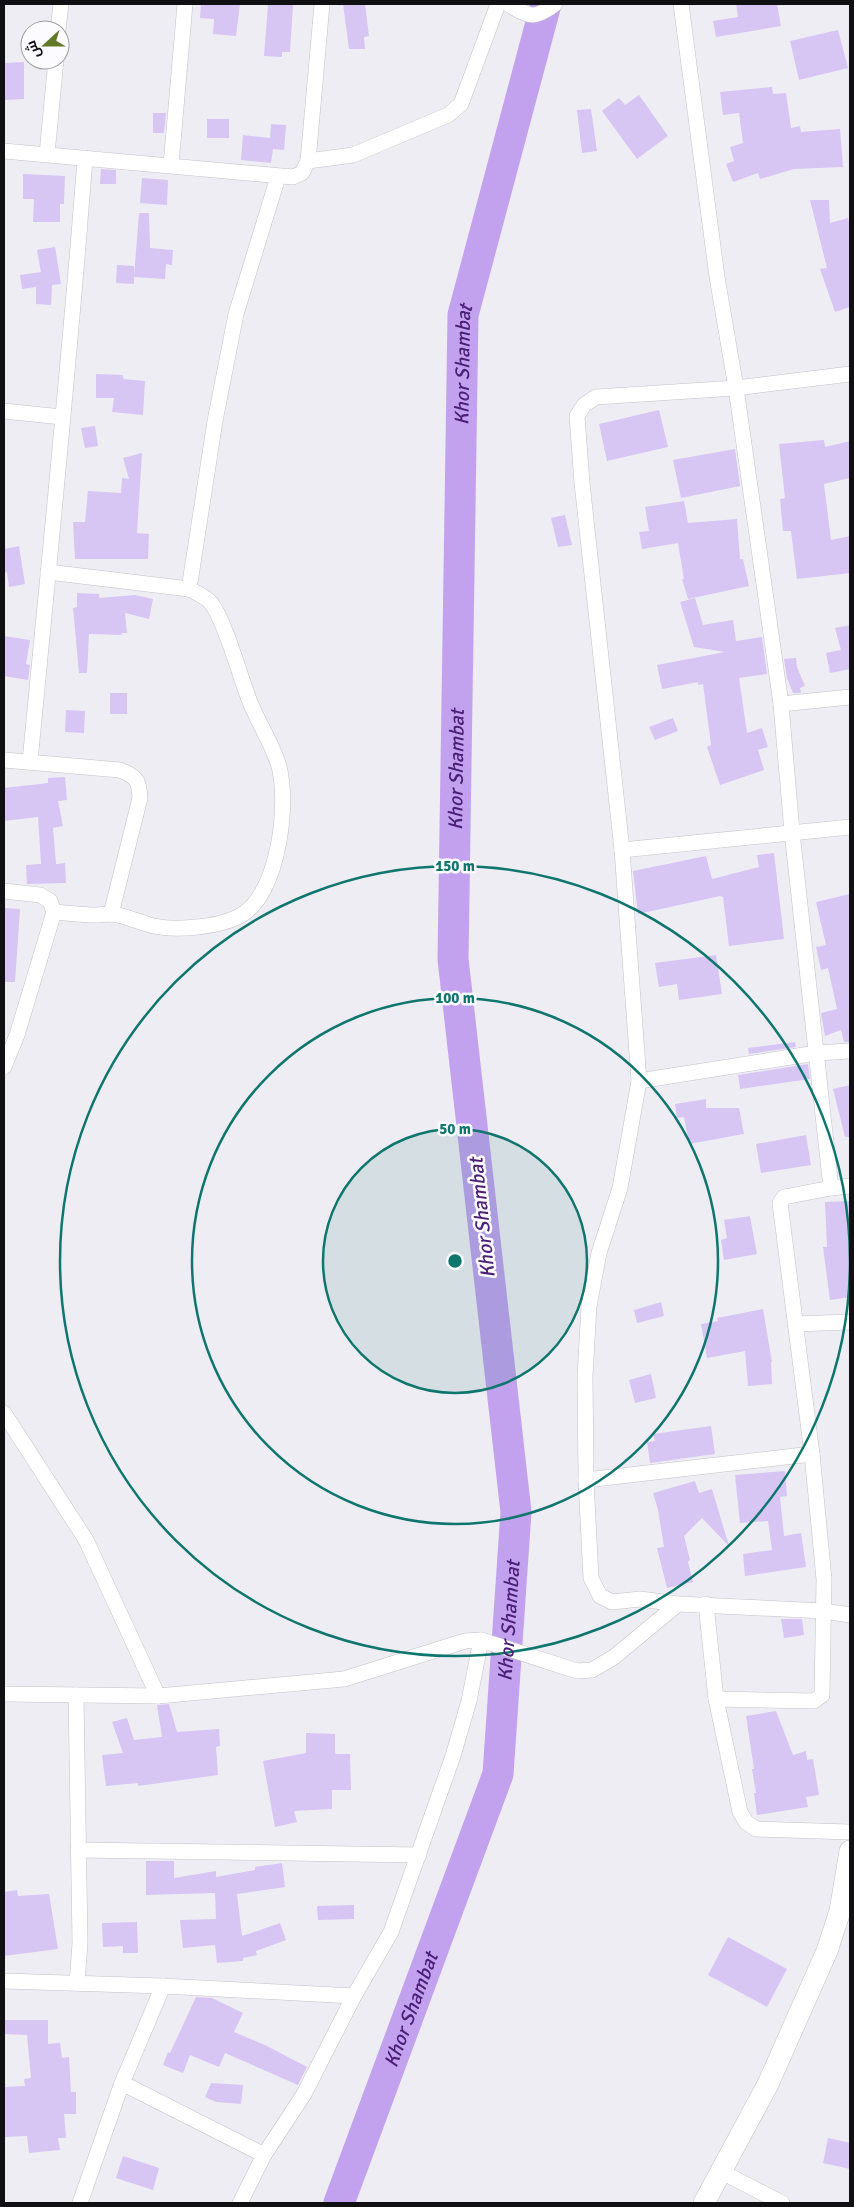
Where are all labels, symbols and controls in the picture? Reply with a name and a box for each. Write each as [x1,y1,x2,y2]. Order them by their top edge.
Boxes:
north arrow [20,20,70,70]
text: ش [22,38,44,61]
water label: Khor Shambat [449,300,478,425]
water label: Khor Shambat [443,707,469,830]
text: 150 m [435,857,475,875]
text: 100 m [435,989,475,1007]
text: 50 m [439,1120,471,1138]
water label: Khor Shambat [463,1155,501,1279]
centre of rings [446,1252,464,1270]
water label: Khor Shambat [492,1558,525,1682]
water label: Khor Shambat [378,1947,444,2071]

